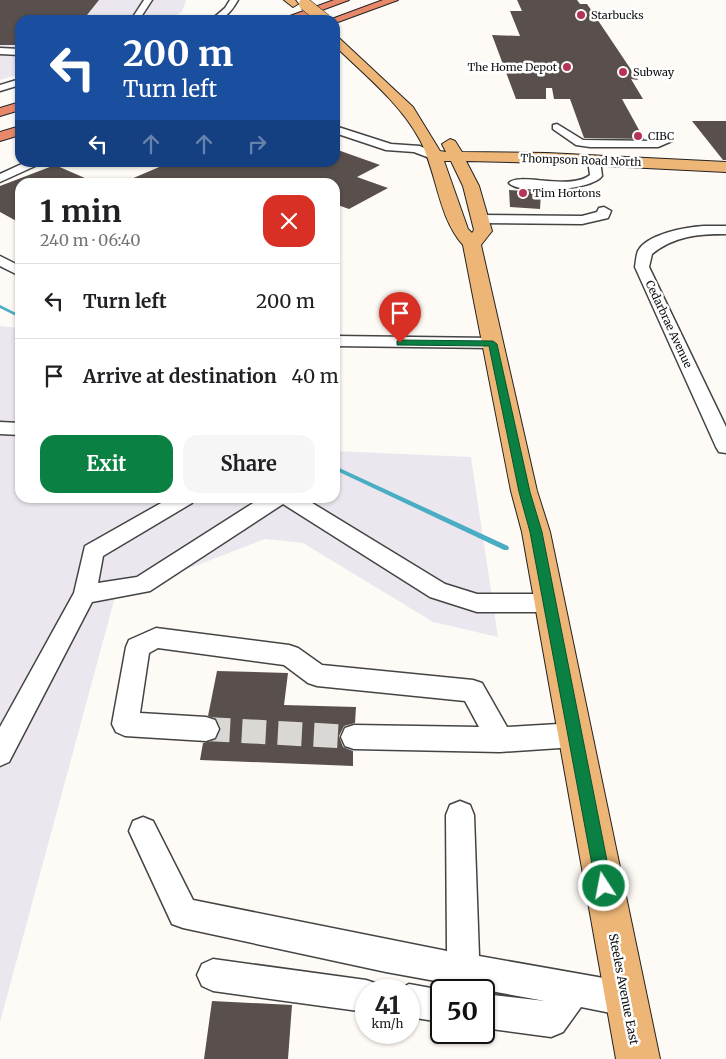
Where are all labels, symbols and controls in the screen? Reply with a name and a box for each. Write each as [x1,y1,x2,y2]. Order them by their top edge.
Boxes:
place label: Starbucks [591,8,644,22]
marker: Starbucks [575,9,587,21]
text: 200 m [123,32,233,76]
icon: left [40,35,105,100]
place label: The Home Depot [467,60,558,74]
marker: The Home Depot [561,61,573,73]
place label: Subway [633,65,675,79]
marker: Subway [617,66,629,78]
text: Turn left [123,75,217,103]
place label: CIBC [648,129,674,143]
icon: left [84,130,112,158]
icon: ahead [137,130,165,158]
icon: ahead [190,130,218,158]
icon: right [243,130,271,158]
marker: CIBC [632,130,644,142]
street label: Thompson Road North [520,151,642,169]
place label: Tim Hortons [533,186,601,200]
marker: Tim Hortons [517,187,529,199]
text: 1 min [40,192,122,230]
button: close [263,195,315,247]
text: 240 m · 06:40 [40,230,141,250]
street label: Cedarbrae Avenue [643,278,695,370]
icon: left [40,287,68,315]
text: Turn left [83,289,167,313]
text: 200 m [256,289,315,313]
pin [379,292,421,343]
icon: arrive [386,299,414,327]
icon: arrive [40,362,68,390]
text: Arrive at destination [83,364,277,388]
text: 40 m [292,364,339,388]
button: Exit [40,435,173,493]
button: Share [183,435,315,493]
position arrow [577,859,629,911]
street label: Steeles Avenue East [606,932,642,1046]
speed limit sign: 50 [430,979,495,1044]
text: 41 [375,989,400,1021]
text: km/h [372,1016,403,1031]

